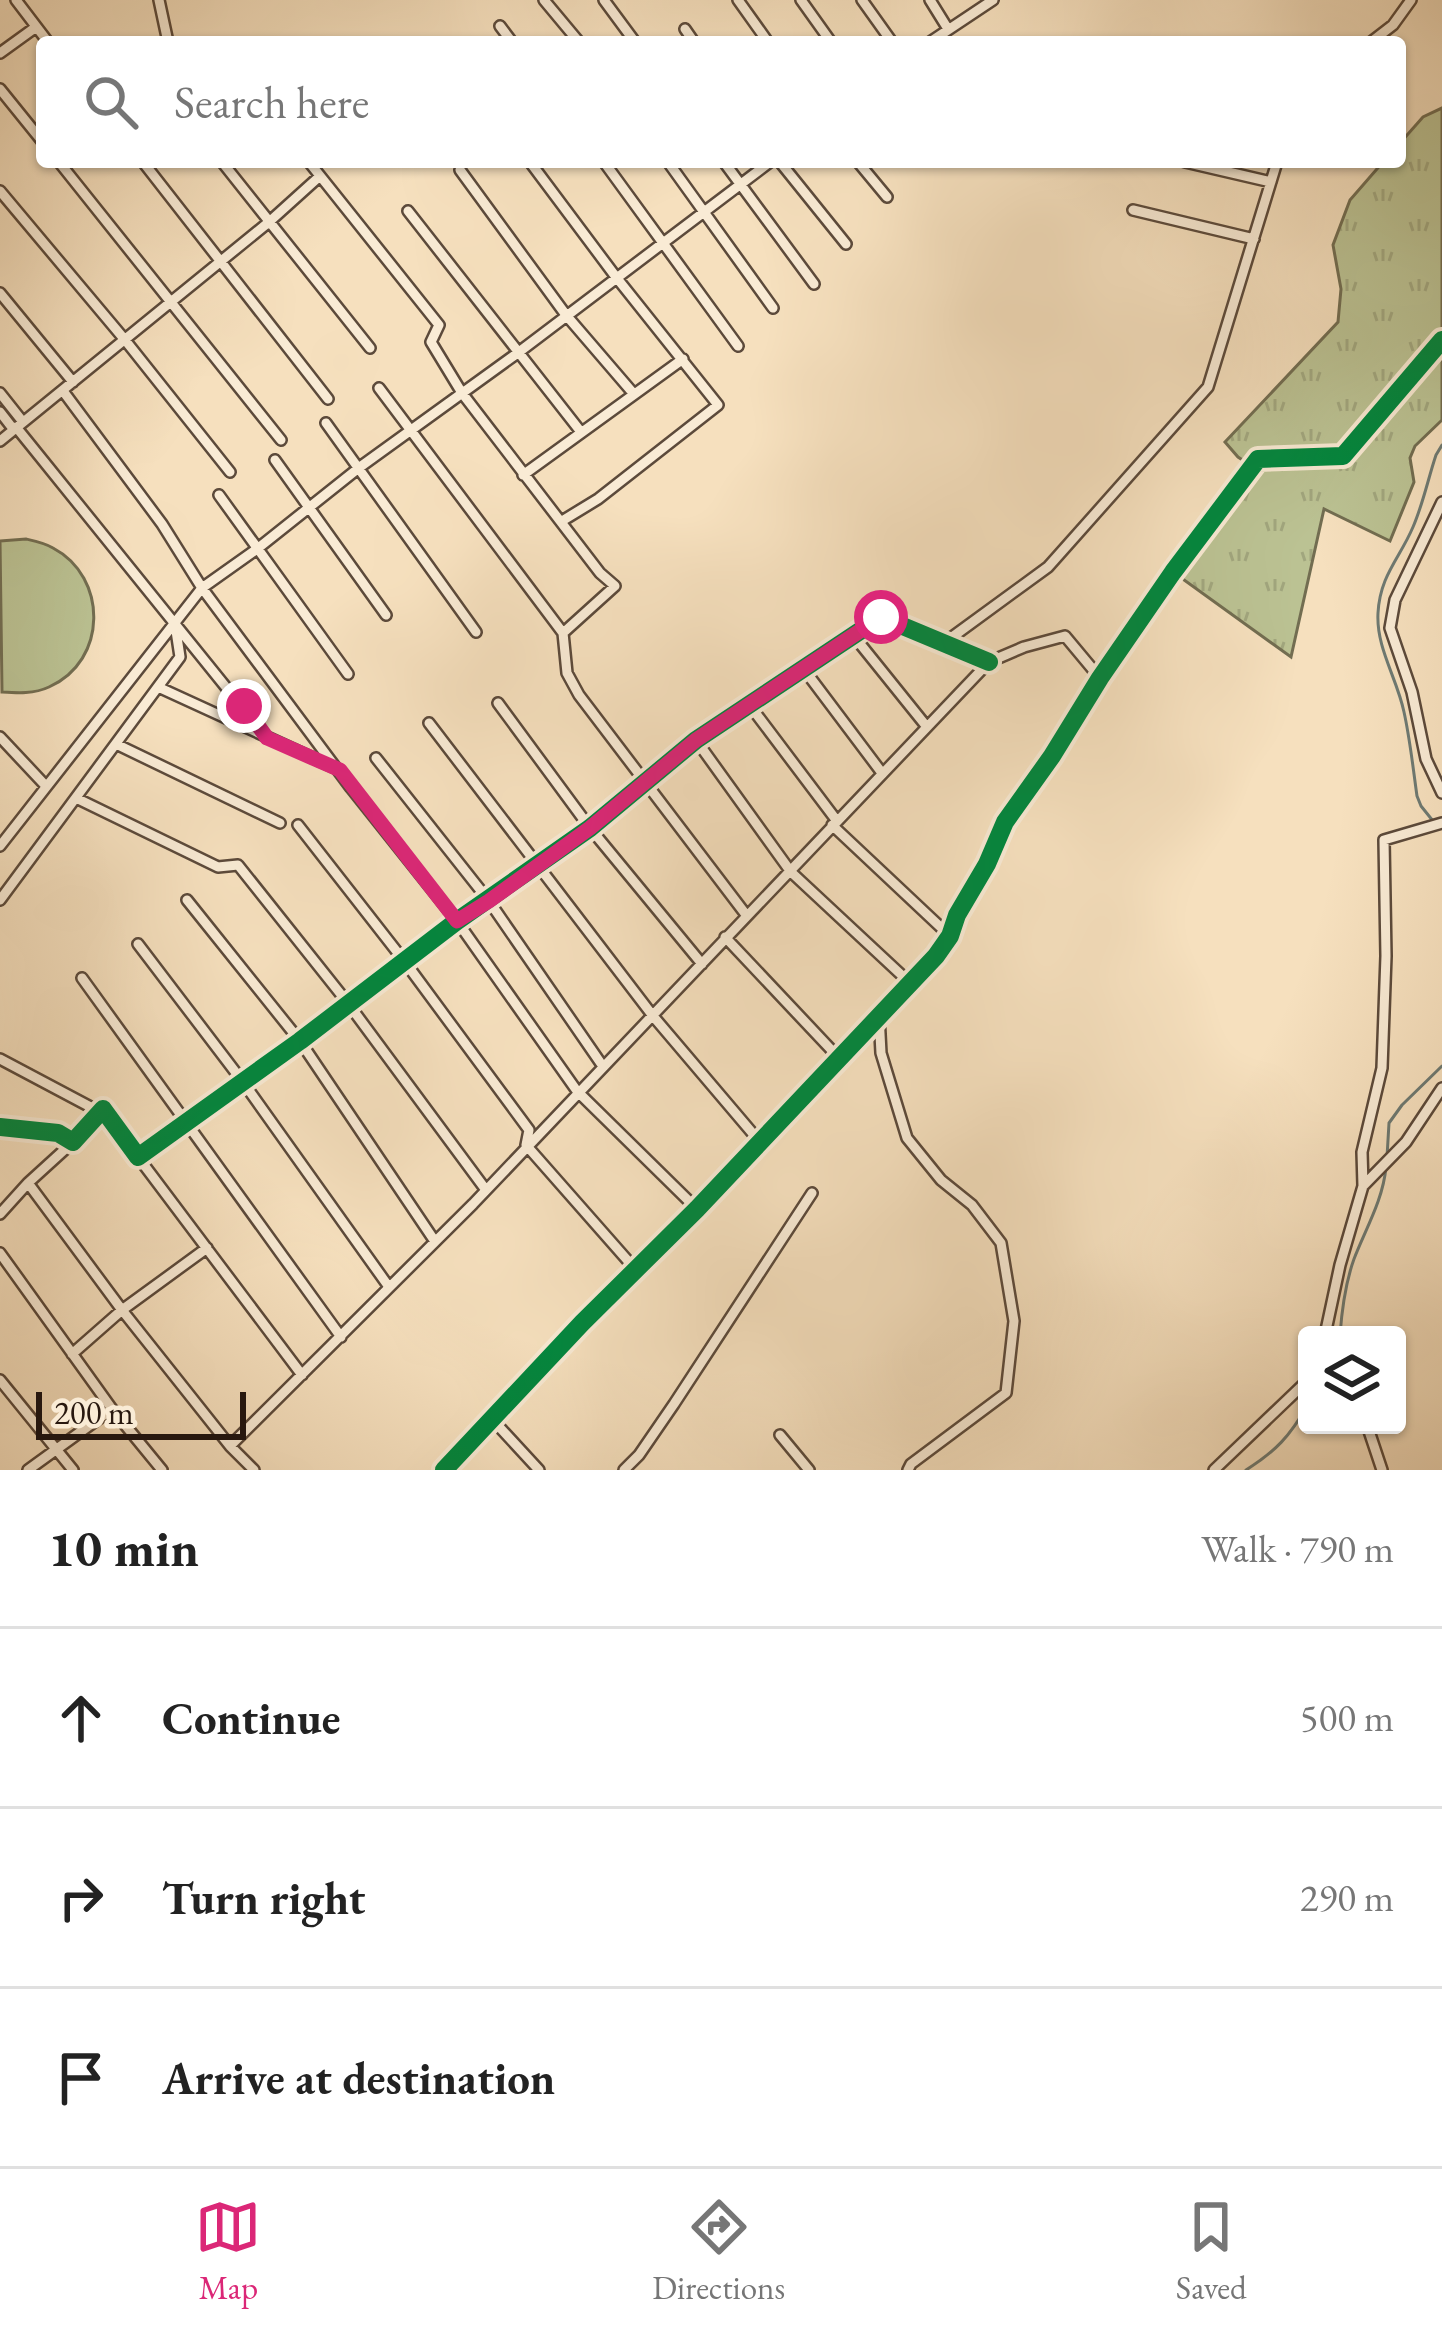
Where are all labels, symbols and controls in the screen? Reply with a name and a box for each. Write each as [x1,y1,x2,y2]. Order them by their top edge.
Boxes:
search box [36,36,1406,168]
icon: search [78,69,144,135]
text: Search here [174,73,369,131]
route start [854,590,908,644]
route end [217,679,271,733]
map controls [1298,1326,1406,1434]
button: layers [1298,1326,1406,1434]
scale bar [36,1386,246,1439]
text: 200 m [54,1391,134,1434]
text: 10 min [48,1515,199,1581]
text: Walk · 790 m [1201,1523,1394,1574]
icon: ahead [48,1685,114,1751]
text: Continue [162,1689,340,1747]
text: 500 m [1300,1692,1394,1743]
icon: right [48,1865,114,1931]
text: Turn right [162,1869,365,1927]
text: 290 m [1300,1872,1394,1923]
icon: arrive [48,2045,114,2111]
text: Arrive at destination [162,2049,555,2107]
tab: Map [195,2194,261,2309]
tab: Directions [652,2194,785,2309]
tab: Saved [1176,2194,1247,2309]

